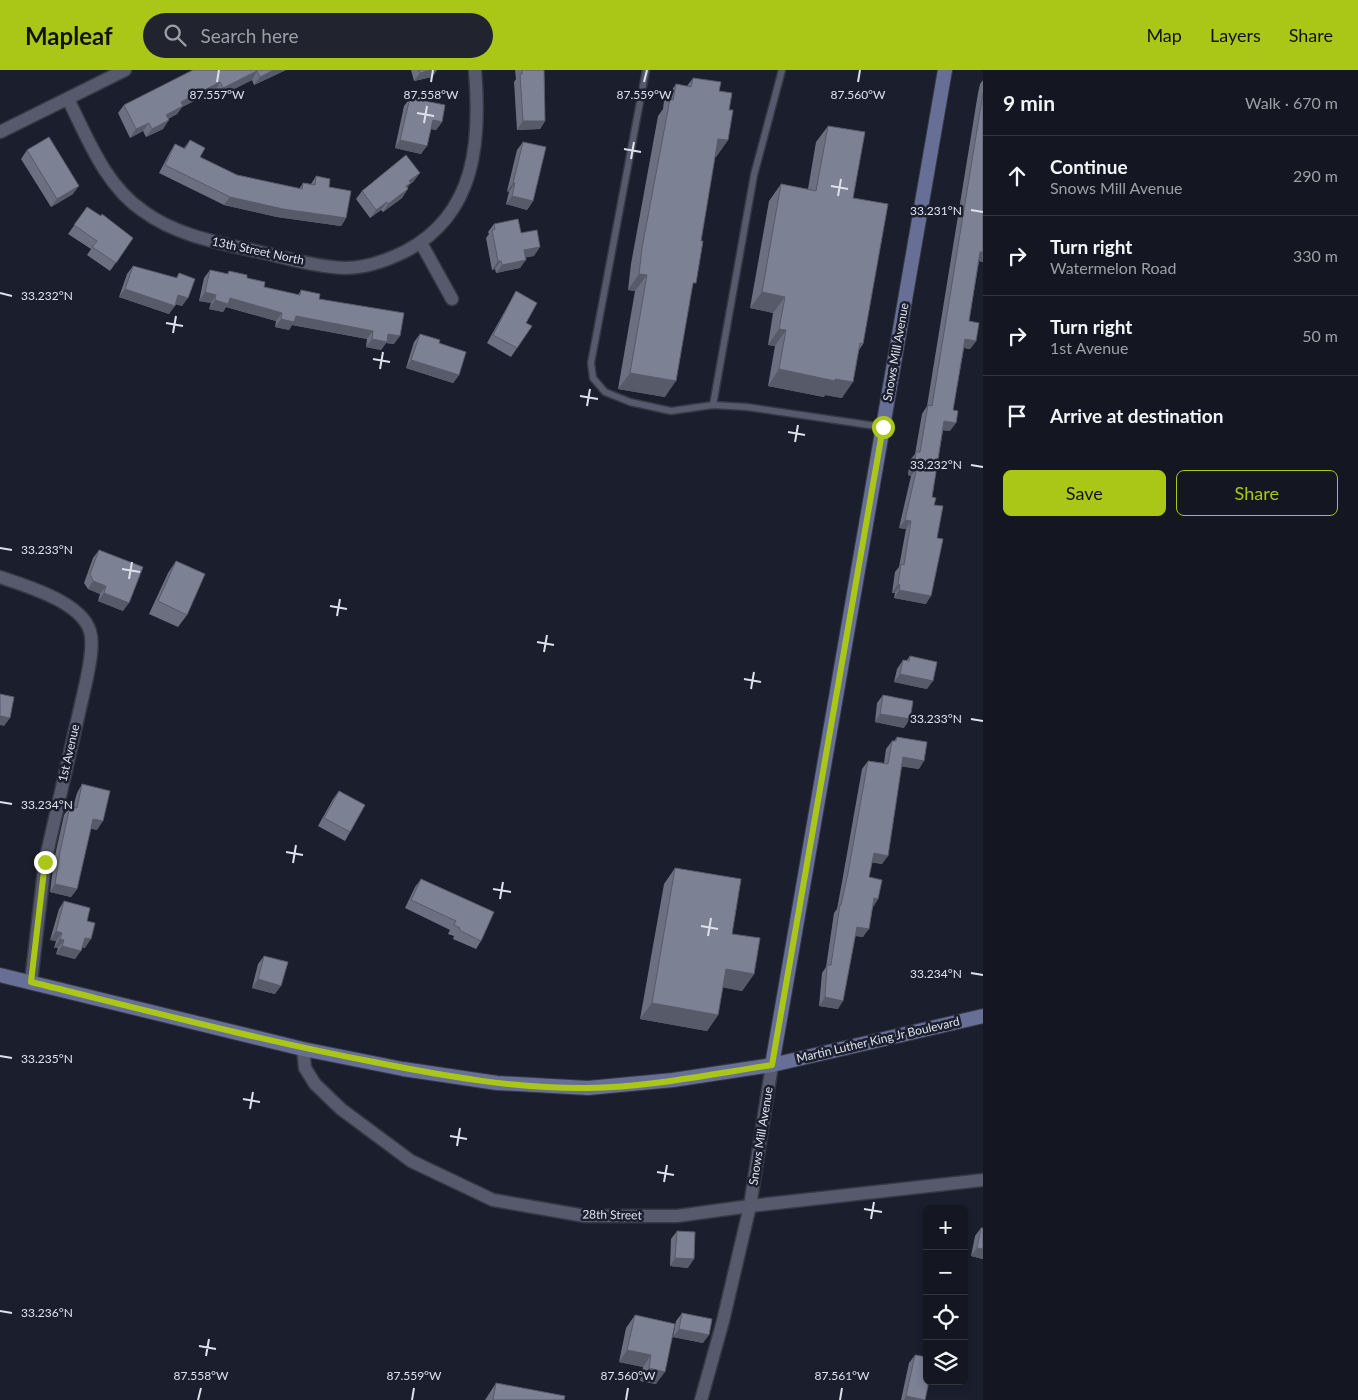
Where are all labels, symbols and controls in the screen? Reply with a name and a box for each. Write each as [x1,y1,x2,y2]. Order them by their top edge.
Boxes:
search box [143,13,493,58]
text: Mapleaf [25,21,113,50]
icon: search [161,21,189,49]
text: Search here [201,24,299,47]
text: Map [1146,24,1182,46]
text: Layers [1210,24,1261,46]
text: Share [1289,24,1333,46]
text: 87.557°W [189,87,245,102]
text: 87.558°W [403,87,459,102]
text: 87.559°W [616,87,672,102]
text: 87.560°W [830,87,886,102]
text: 9 min [1003,90,1055,115]
text: Walk · 670 m [1245,93,1338,112]
text: Continue [1050,155,1128,178]
icon: ahead [1003,162,1031,190]
text: 290 m [1293,166,1338,185]
text: Snows Mill Avenue [1050,178,1183,197]
text: 33.231°N [910,203,962,218]
street label: 13th Street North [211,233,306,268]
text: Turn right [1050,235,1132,258]
icon: right [1003,242,1031,270]
text: 330 m [1293,246,1338,265]
text: Watermelon Road [1050,258,1176,277]
text: 33.232°N [21,288,73,303]
street label: Snows Mill Avenue [879,302,912,402]
text: Turn right [1050,315,1132,338]
icon: right [1003,322,1031,350]
text: 50 m [1302,326,1338,345]
text: 1st Avenue [1050,338,1128,357]
icon: arrive [1003,402,1031,430]
text: Arrive at destination [1050,404,1223,427]
route start [872,416,895,439]
text: 33.232°N [910,457,962,472]
button: Save [1003,470,1166,516]
button: Share [1176,470,1338,516]
text: 33.233°N [21,542,73,557]
text: 33.233°N [910,711,962,726]
street label: 1st Avenue [55,723,82,783]
text: 33.234°N [21,797,73,812]
route end [34,851,57,874]
text: 33.234°N [910,966,962,981]
street label: Martin Luther King Jr Boulevard [795,1013,961,1066]
text: 33.235°N [21,1051,73,1066]
street label: Snows Mill Avenue [745,1086,776,1186]
map controls [923,1205,968,1385]
button: + [923,1205,968,1250]
street label: 28th Street [582,1206,643,1223]
button: − [923,1250,968,1295]
button: locate [923,1295,968,1340]
text: 33.236°N [21,1305,73,1320]
button: layers [923,1340,968,1385]
text: 87.558°W [173,1368,229,1383]
text: 87.559°W [386,1368,442,1383]
text: 87.560°W [600,1368,656,1383]
text: 87.561°W [814,1368,870,1383]

